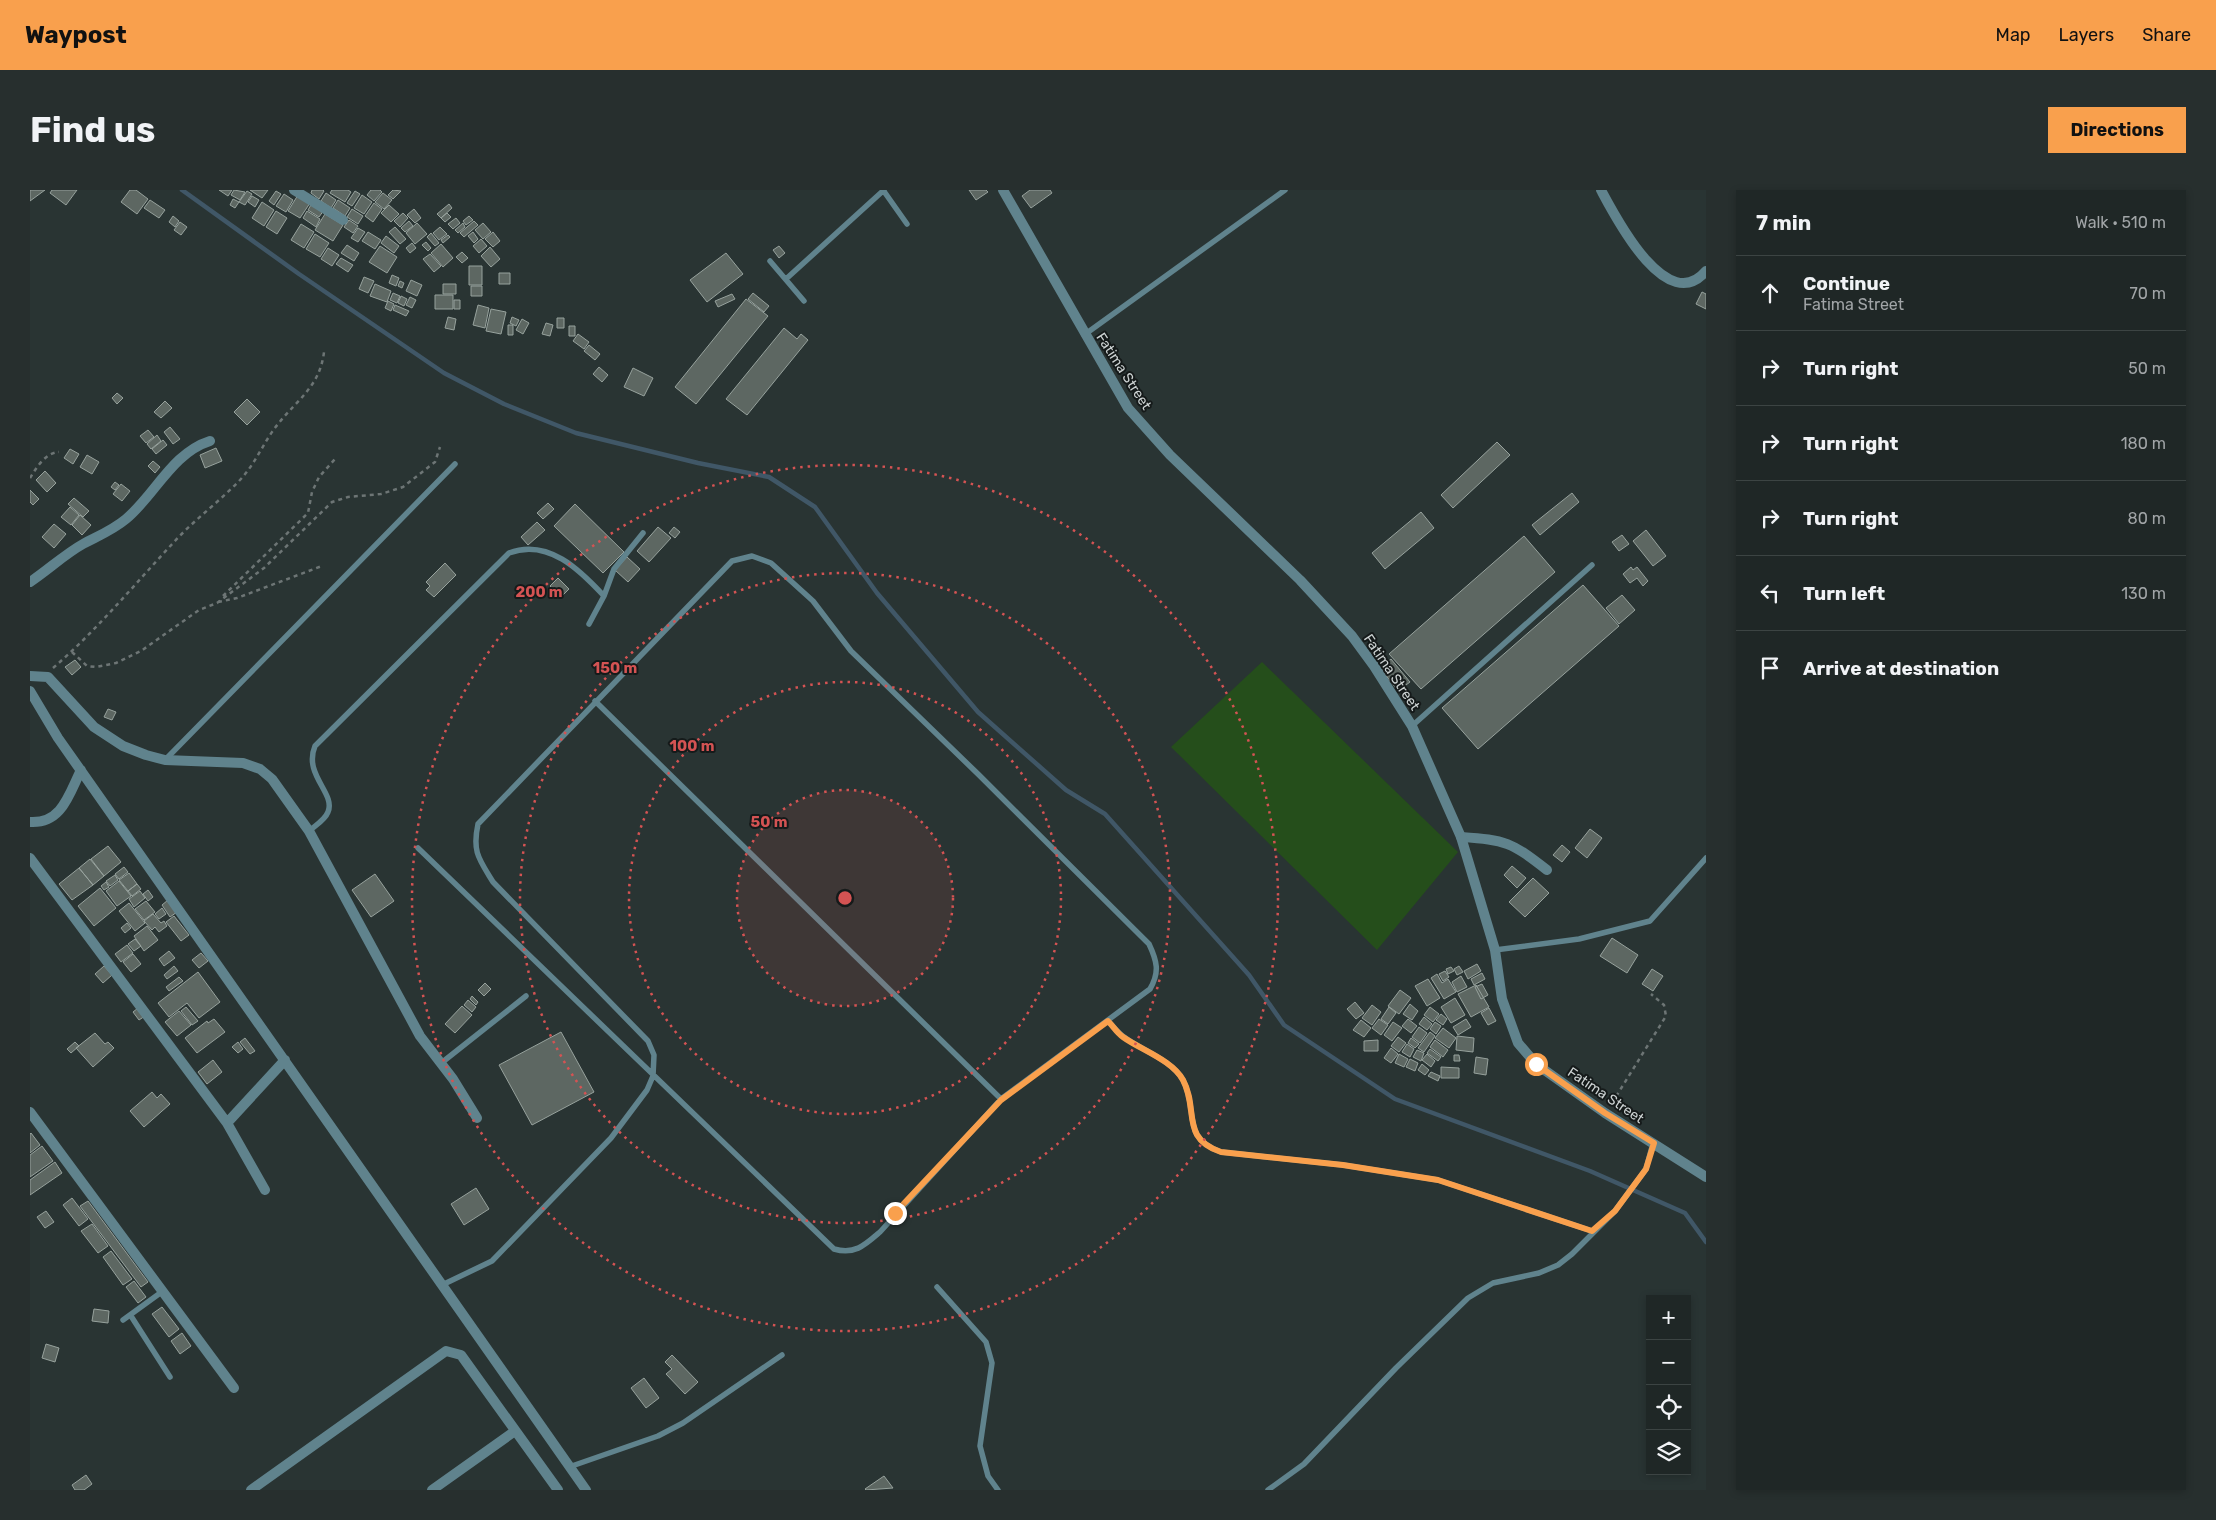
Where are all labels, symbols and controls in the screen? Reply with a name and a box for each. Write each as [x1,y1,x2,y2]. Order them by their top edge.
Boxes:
text: Waypost [25,21,127,49]
text: Map [1996,24,2031,46]
text: Layers [2059,24,2114,46]
text: Share [2142,24,2191,46]
button: Directions [2048,107,2186,153]
text: Find us [30,109,155,151]
text: 7 min [1756,210,1811,235]
text: Walk · 510 m [2075,213,2166,232]
text: Continue [1803,272,1890,295]
icon: ahead [1756,279,1784,307]
text: 70 m [2129,284,2166,303]
text: Fatima Street [1803,295,1904,314]
street label: Fatima Street [1092,330,1155,413]
icon: right [1756,354,1784,382]
text: Turn right [1803,357,1898,380]
text: 50 m [2128,359,2166,378]
icon: right [1756,429,1784,457]
text: Turn right [1803,432,1898,455]
text: 180 m [2121,434,2166,453]
icon: right [1756,504,1784,532]
text: Turn right [1803,507,1898,530]
text: 80 m [2128,509,2166,528]
icon: left [1756,579,1784,607]
text: Turn left [1803,582,1885,605]
text: 200 m [515,583,563,601]
text: 130 m [2121,584,2166,603]
street label: Fatima Street [1360,631,1424,714]
icon: arrive [1756,654,1784,682]
text: Arrive at destination [1803,657,1999,680]
text: 150 m [593,659,637,677]
text: 100 m [670,737,714,755]
text: 50 m [751,813,787,831]
centre of rings [836,889,854,907]
route start [1525,1053,1548,1076]
street label: Fatima Street [1564,1064,1648,1127]
route end [884,1202,907,1225]
map controls [1646,1295,1691,1475]
button: + [1646,1295,1691,1340]
button: − [1646,1340,1691,1385]
button: locate [1646,1385,1691,1430]
button: layers [1646,1430,1691,1475]

